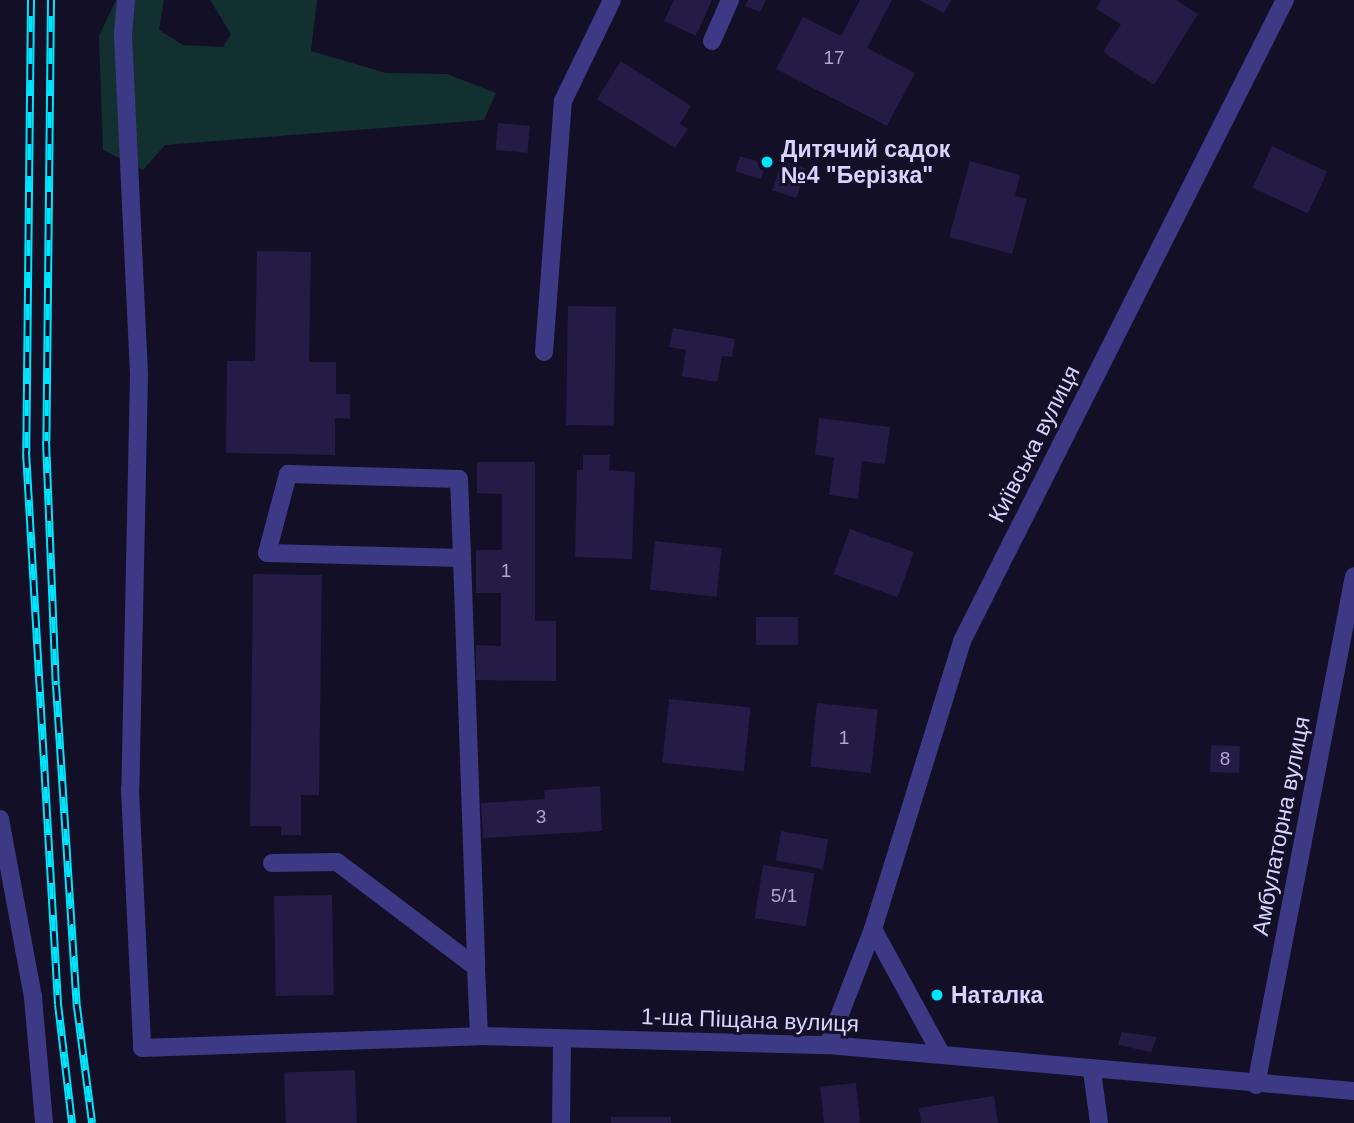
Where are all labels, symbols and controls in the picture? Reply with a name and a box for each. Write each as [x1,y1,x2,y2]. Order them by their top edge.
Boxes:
house number: 17 [823,47,845,69]
place label: Дитячий садок №4 "Берізка" [781,135,950,189]
marker: Дитячий садок №4 "Берізка" [759,154,775,170]
street label: Київська вулиця [983,361,1085,527]
house number: 1 [501,560,511,582]
street label: Амбулаторна вулиця [1246,714,1316,938]
house number: 1 [839,727,849,749]
house number: 8 [1220,748,1230,770]
house number: 3 [536,806,546,828]
house number: 5/1 [771,885,797,907]
place label: Наталка [951,981,1043,1009]
marker: Наталка [929,987,945,1003]
street label: 1-ша Піщана вулиця [641,1002,859,1038]

